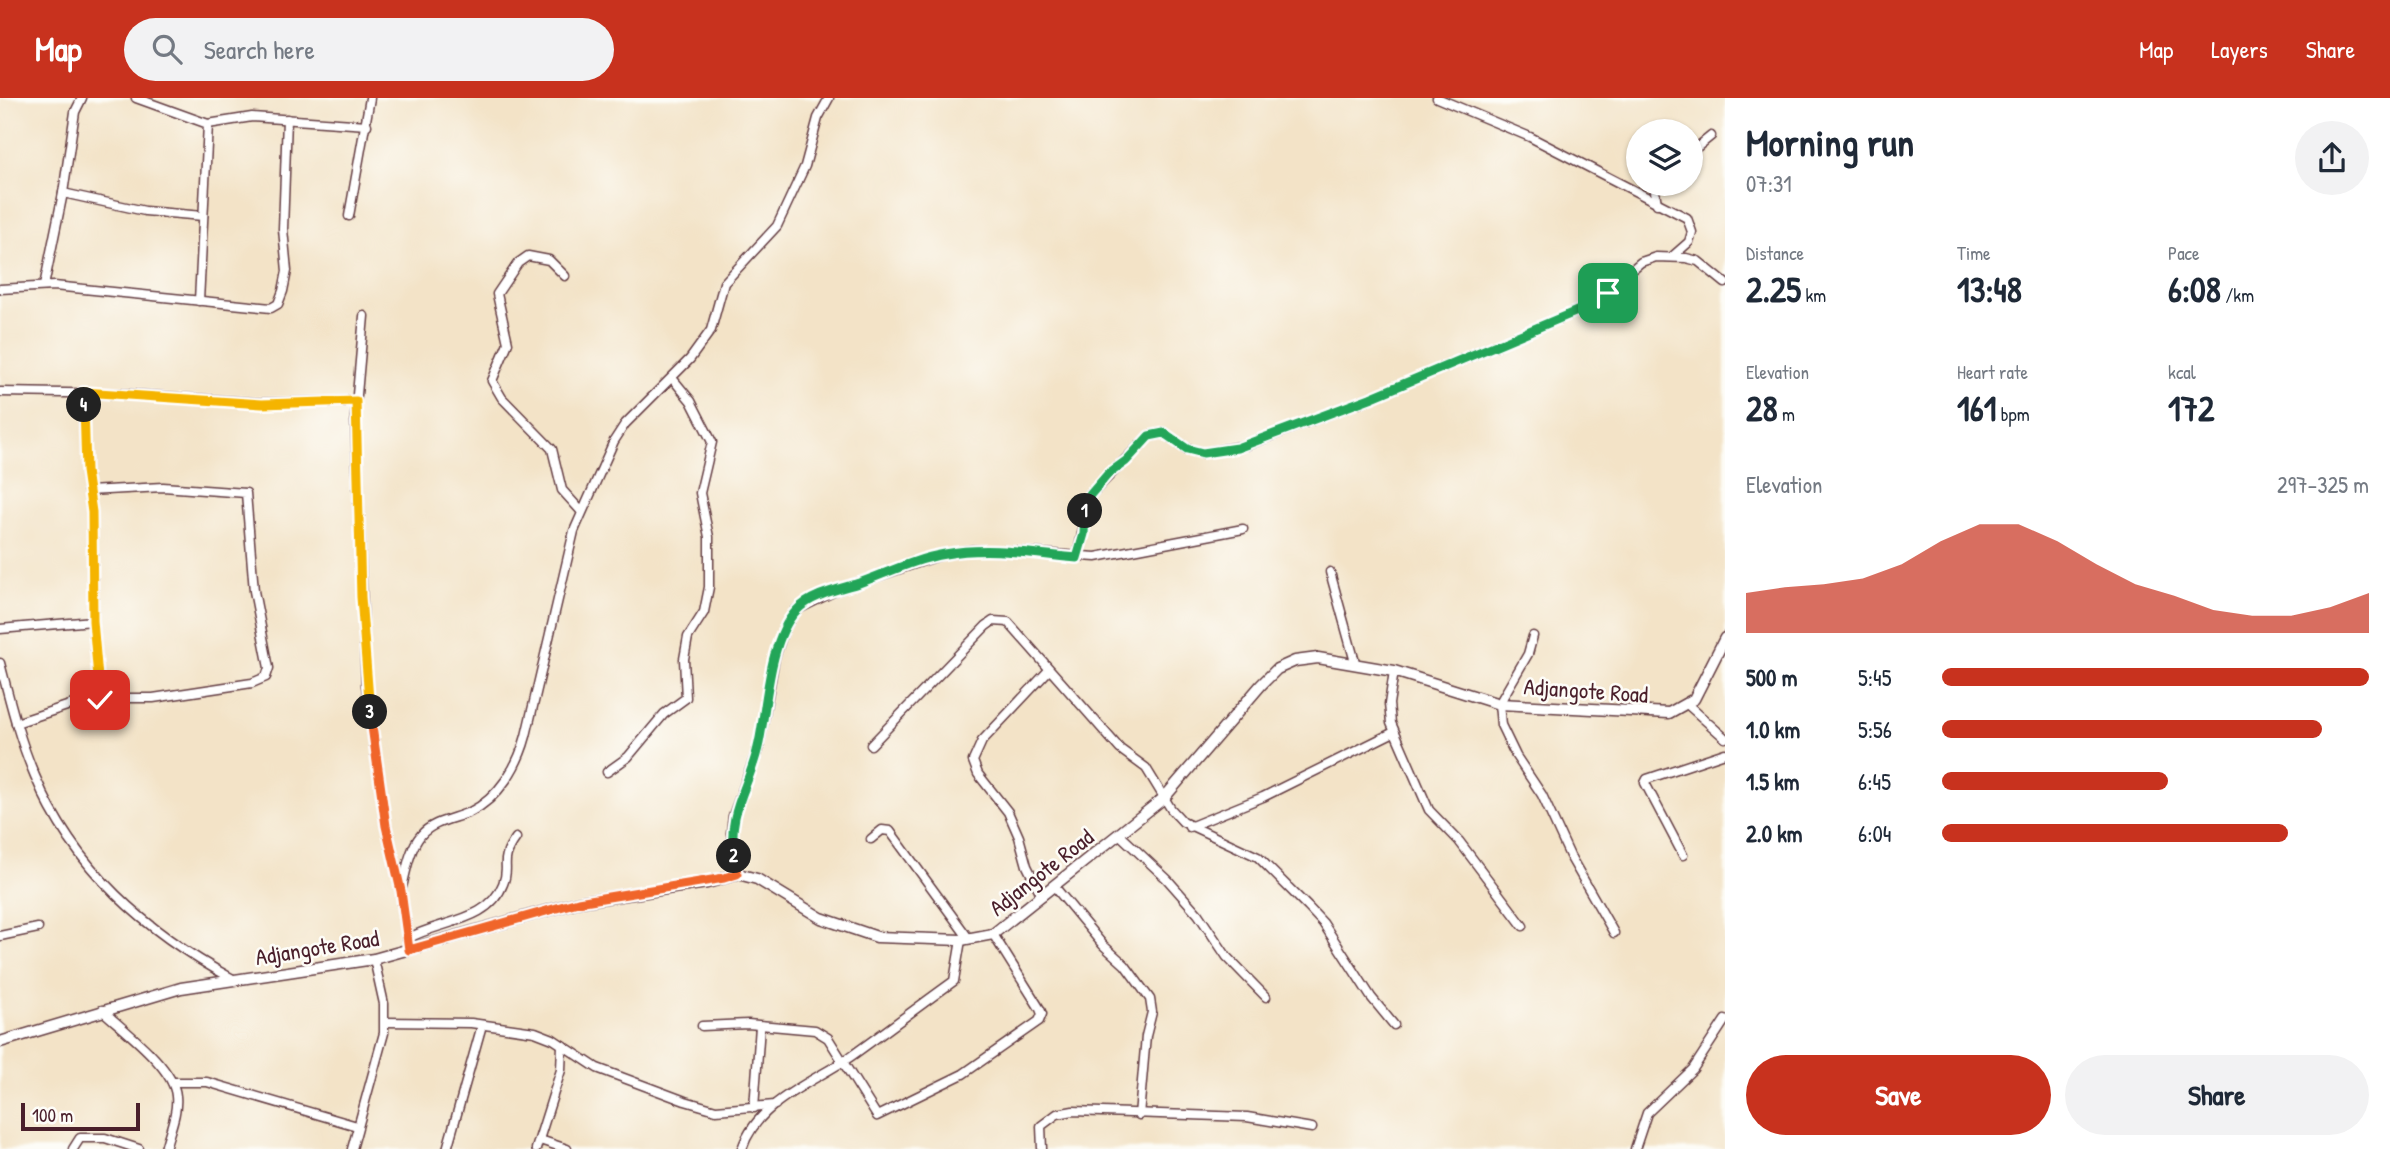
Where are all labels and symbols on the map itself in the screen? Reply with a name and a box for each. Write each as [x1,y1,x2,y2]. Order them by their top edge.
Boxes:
pin [1578,263,1638,323]
pin: 4 [66,388,102,422]
pin: 1 [1068,494,1102,528]
pin [70,670,130,730]
street label: Adjangote Road [1523,670,1649,710]
pin: 3 [352,694,388,730]
street label: Adjangote Road [982,821,1100,923]
pin: 2 [716,838,752,874]
street label: Adjangote Road [253,922,381,972]
scale bar [21,1100,140,1132]

